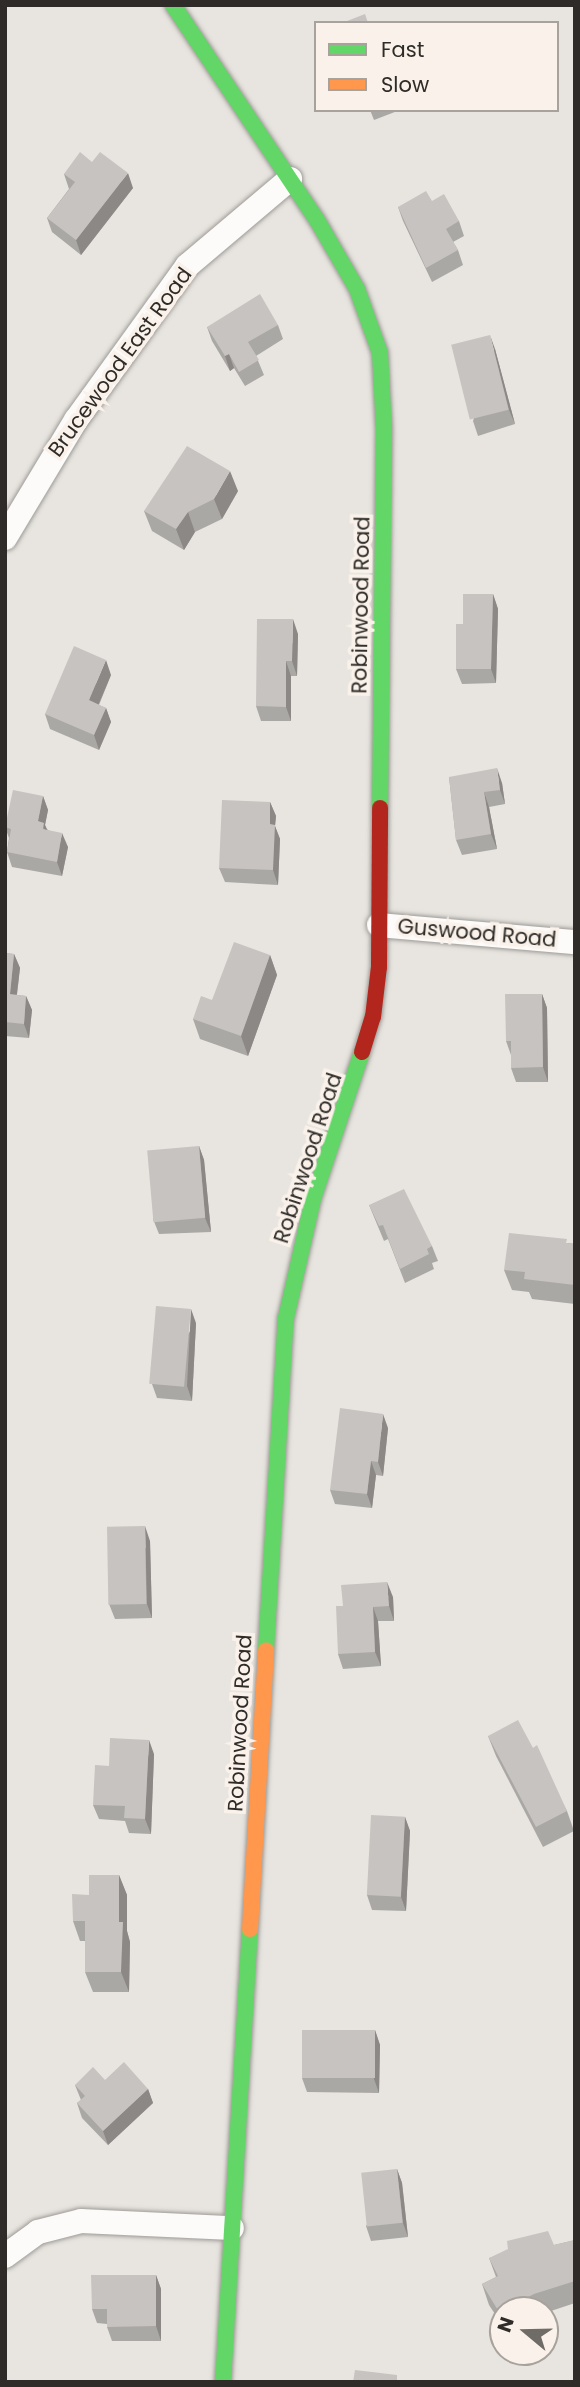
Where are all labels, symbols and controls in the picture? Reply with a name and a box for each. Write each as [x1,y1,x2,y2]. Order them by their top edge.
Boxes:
legend [314,21,559,112]
text: Fast [381,35,424,64]
text: Slow [381,70,429,99]
street label: Brucewood East Road [43,263,197,461]
street label: Robinwood Road [347,516,375,694]
street label: Guswood Road [397,914,557,952]
street label: Robinwood Road [269,1070,347,1246]
street label: Robinwood Road [223,1634,257,1812]
north arrow [489,2296,559,2366]
text: N [490,2314,521,2336]

